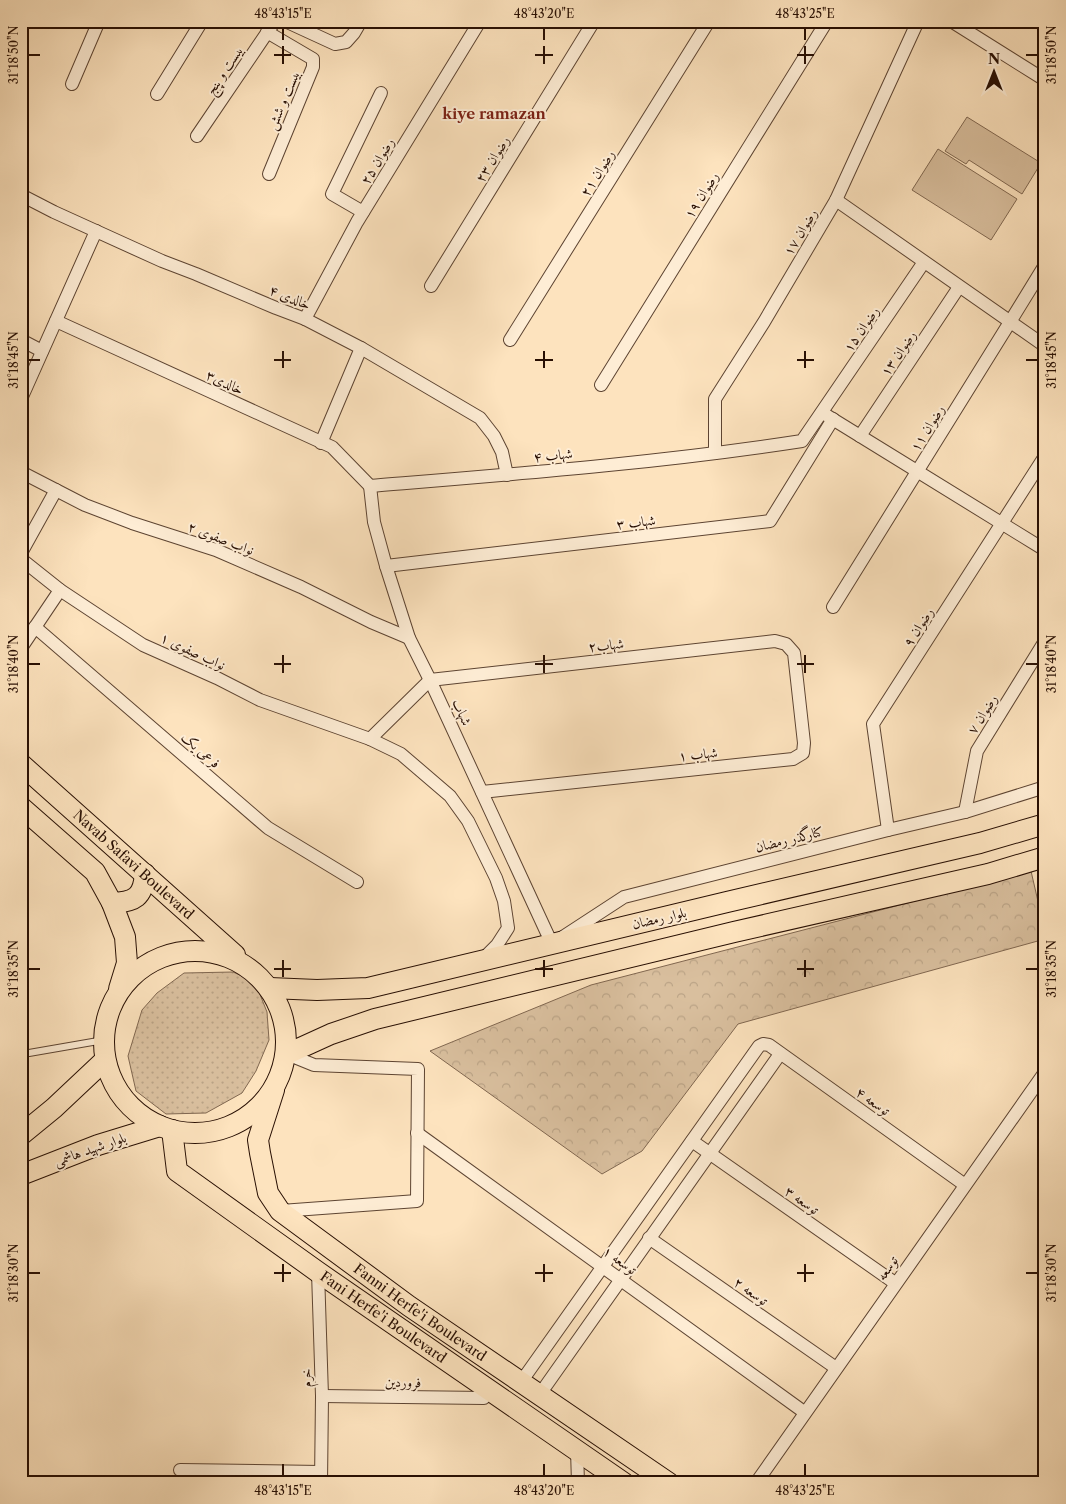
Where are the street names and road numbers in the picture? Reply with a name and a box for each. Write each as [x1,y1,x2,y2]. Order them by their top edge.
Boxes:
street label: بیست و پنج [201,42,250,100]
street label: بیست و شش [262,67,305,133]
street label: رضوان ۲۳ [471,132,513,186]
street label: رضوان ۲۵ [356,134,398,188]
street label: رضوان ۲۱ [576,146,618,200]
street label: رضوان ۱۹ [680,168,722,222]
street label: رضوان ۱۷ [779,205,821,259]
street label: خالدی ۴ [267,281,313,313]
street label: رضوان ۱۵ [839,303,883,355]
street label: رضوان ۱۳ [876,327,920,379]
street label: خالدی۳ [203,366,247,398]
street label: رضوان ۱۱ [906,401,948,455]
street label: شهاب ۴ [532,444,574,467]
street label: شهاب ۳ [615,511,657,534]
street label: نواب صفوی ۲ [185,517,257,559]
street label: رضوان ۹ [899,604,937,650]
street label: نواب صفوی ۱ [158,628,229,674]
street label: شهاب۲ [587,634,625,657]
street label: رضوان ۷ [963,691,1001,737]
street label: شهاب [447,696,476,729]
street label: فرعی یک [178,728,224,772]
street label: شهاب ۱ [677,743,719,766]
street label: Navab Safavi Boulevard [70,806,198,923]
street label: کنارگذر رمضان [753,821,825,856]
street label: بلوار رمضان [630,903,688,933]
street label: توسعه ۴ [852,1083,894,1119]
street label: بلوار شهید هاشمی [51,1128,129,1171]
street label: توسعه ۳ [781,1182,823,1218]
street label: توسعه ۱ [599,1242,641,1279]
street label: توسعه [872,1252,902,1284]
street label: Fanni Herfe'i Boulevard [350,1259,490,1365]
street label: Fani Herfe'i Boulevard [317,1267,450,1367]
street label: توسعه ۲ [730,1273,772,1309]
street label: خرم [297,1368,319,1388]
street label: فروردین [385,1373,421,1391]

